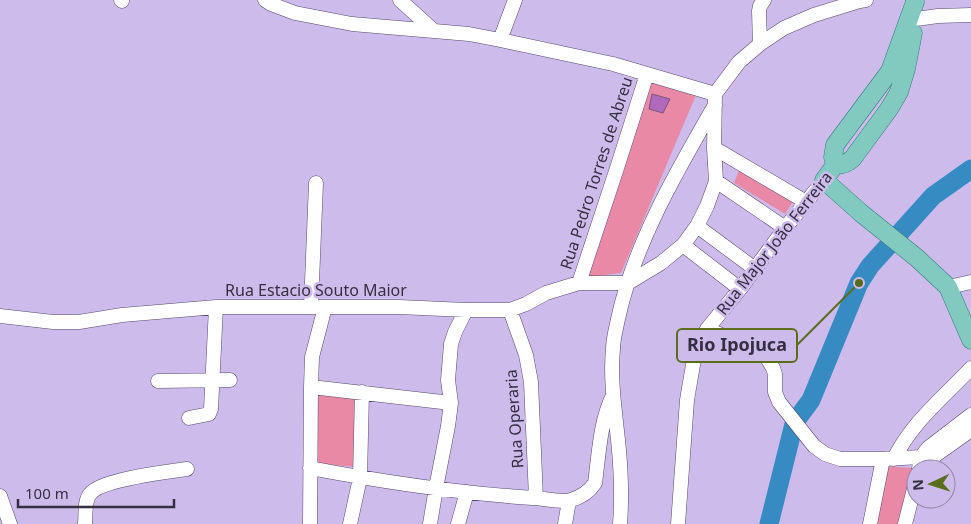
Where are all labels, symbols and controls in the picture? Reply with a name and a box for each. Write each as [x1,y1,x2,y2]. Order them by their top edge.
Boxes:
street label: Rua Pedro Torres de Abreu [554,74,638,272]
street label: Rua Major João Ferreira [711,167,837,319]
street label: Rua Estacio Souto Maior [225,279,407,301]
callout: Rio Ipojuca [677,329,797,362]
text: Rio Ipojuca [687,332,787,356]
street label: Rua Operaria [500,369,528,469]
north arrow [906,459,956,509]
scale bar [18,476,174,508]
text: N [908,479,927,491]
text: 100 m [25,483,69,503]

